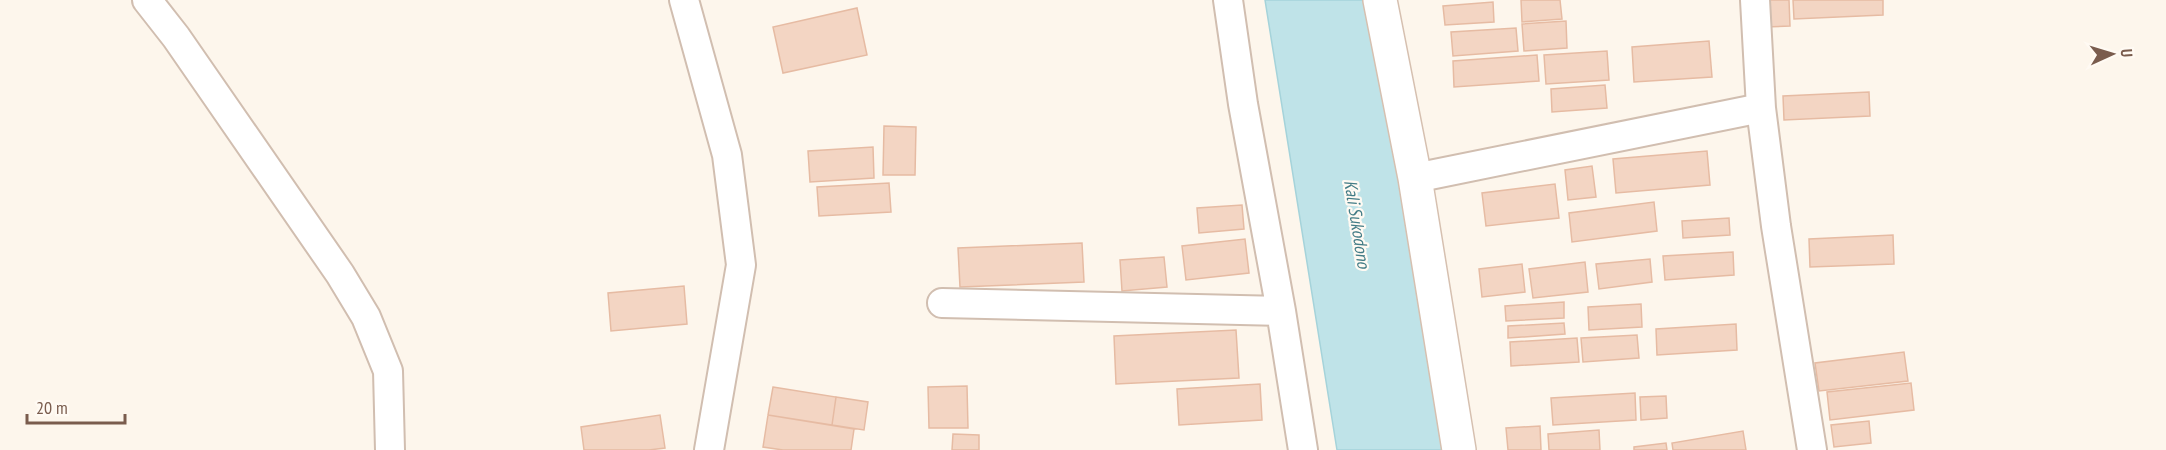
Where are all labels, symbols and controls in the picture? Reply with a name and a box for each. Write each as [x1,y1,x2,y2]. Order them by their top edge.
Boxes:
north arrow [2082,24,2142,84]
text: U [2117,48,2137,58]
water label: Kali Sukodono [1339,178,1376,271]
scale bar [27,387,124,425]
text: 20 m [36,396,68,419]

